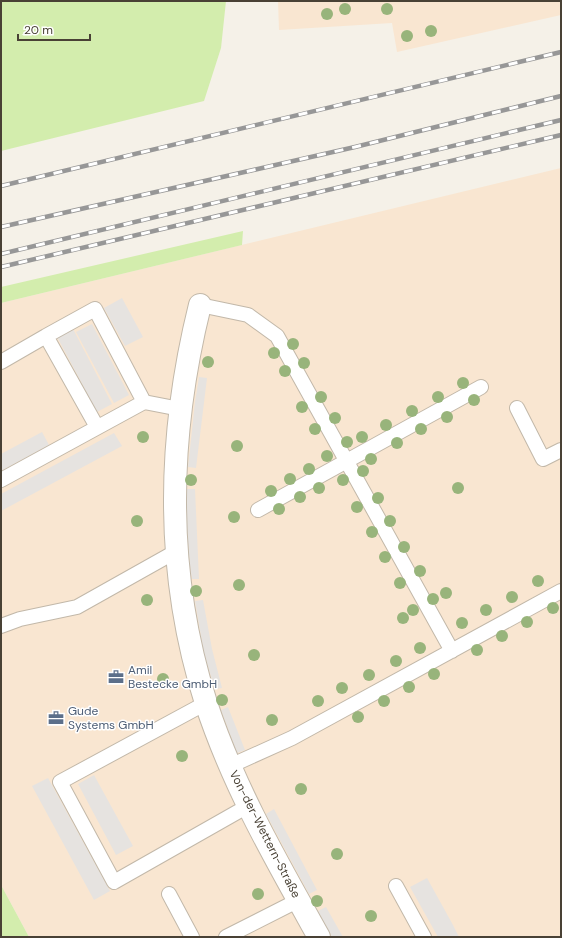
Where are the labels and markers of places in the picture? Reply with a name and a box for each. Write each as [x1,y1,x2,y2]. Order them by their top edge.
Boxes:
place label: Amil Bestecke GmbH [128,662,217,692]
office icon: Amil Bestecke GmbH [107,668,125,686]
place label: Gude Systems GmbH [68,703,154,733]
office icon: Gude Systems GmbH [47,709,65,727]

